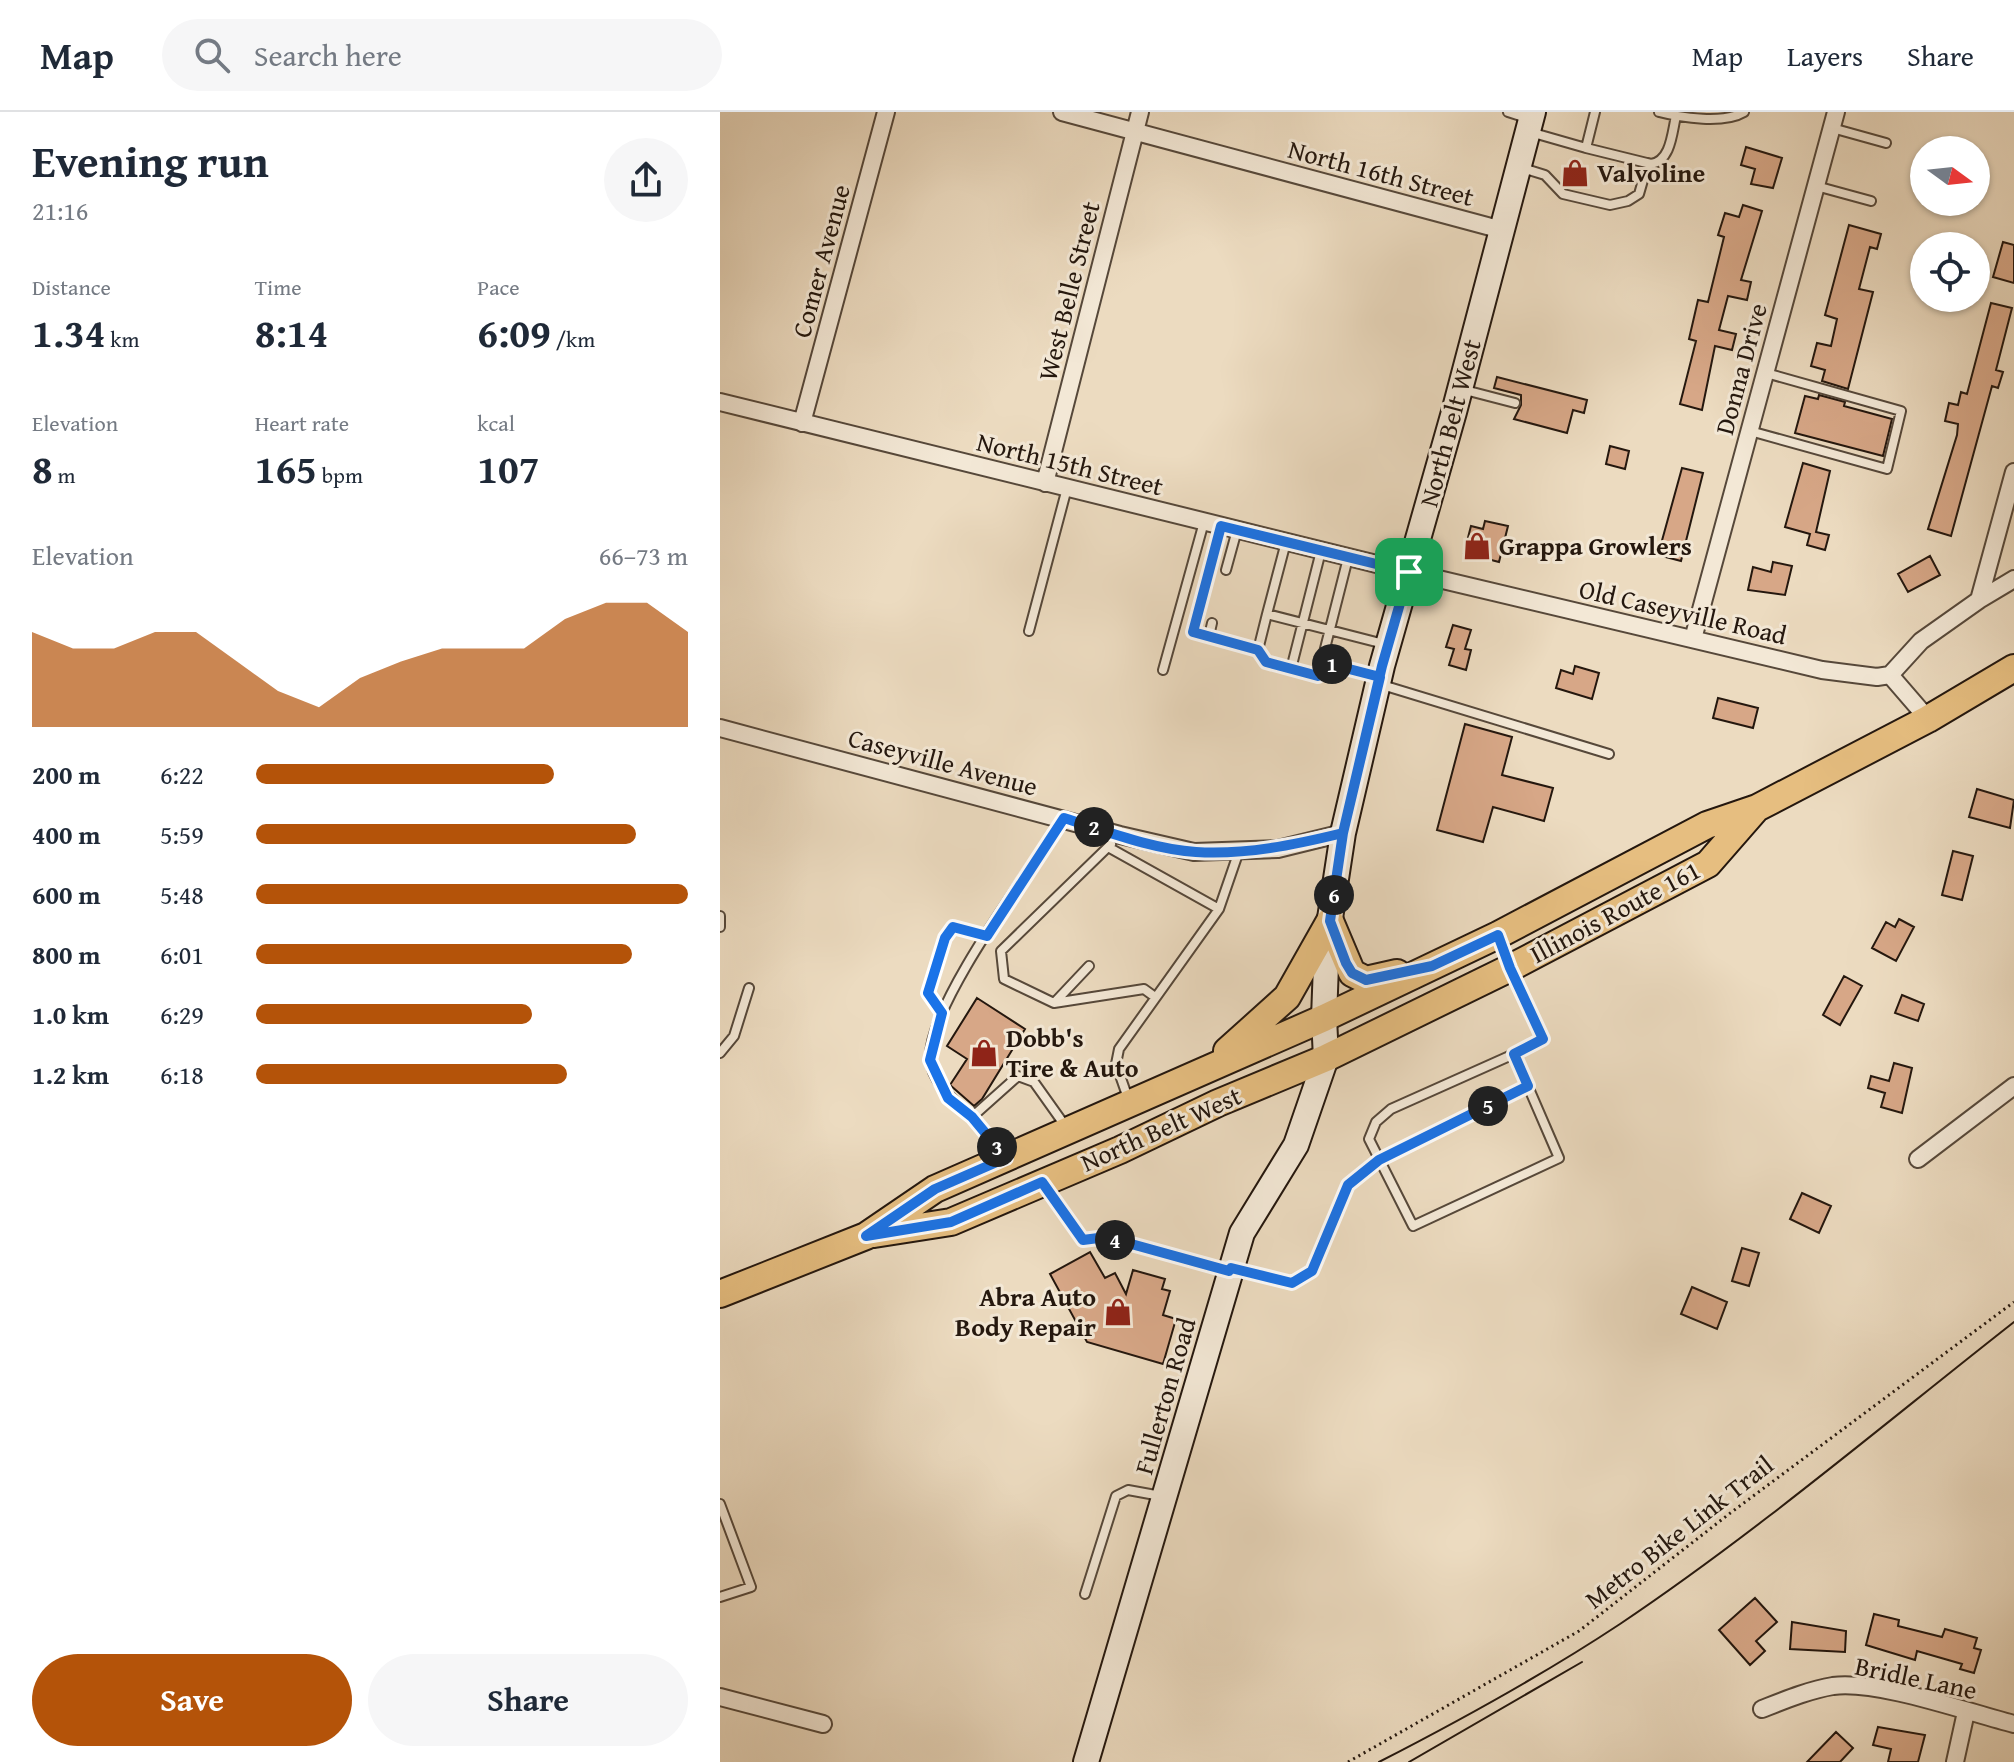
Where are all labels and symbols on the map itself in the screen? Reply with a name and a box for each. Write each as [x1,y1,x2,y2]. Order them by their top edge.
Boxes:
street label: North 16th Street [1284,129,1478,216]
north arrow [1910,136,1990,216]
place label: Valvoline [1597,153,1705,192]
shop icon: Valvoline [1560,158,1590,188]
street label: Comer Avenue [781,180,860,342]
street label: West Belle Street [1027,197,1110,385]
street label: Donna Drive [1704,299,1777,439]
street label: North Belt West [1408,335,1491,511]
street label: North 15th Street [973,422,1167,506]
place label: Grappa Growlers [1499,526,1692,565]
shop icon: Grappa Growlers [1462,531,1492,561]
pin [1375,538,1443,606]
street label: Old Caseyville Road [1576,569,1791,654]
pin: 1 [1312,644,1352,684]
street label: Caseyville Avenue [844,718,1042,806]
pin: 2 [1074,807,1114,847]
street label: Illinois Route 161 [1523,850,1707,973]
pin: 6 [1314,875,1354,915]
place label: Dobb's Tire & Auto [1006,1018,1139,1087]
shop icon: Dobb's Tire & Auto [969,1038,999,1068]
street label: North Belt West [1074,1076,1247,1181]
pin: 5 [1468,1086,1508,1126]
pin: 3 [977,1127,1017,1167]
pin: 4 [1095,1220,1135,1260]
place label: Abra Auto Body Repair [955,1277,1096,1346]
shop icon: Abra Auto Body Repair [1103,1297,1133,1327]
street label: Fullerton Road [1124,1313,1206,1479]
street label: Metro Bike Link Trail [1576,1445,1781,1618]
street label: Bridle Lane [1852,1646,1981,1709]

